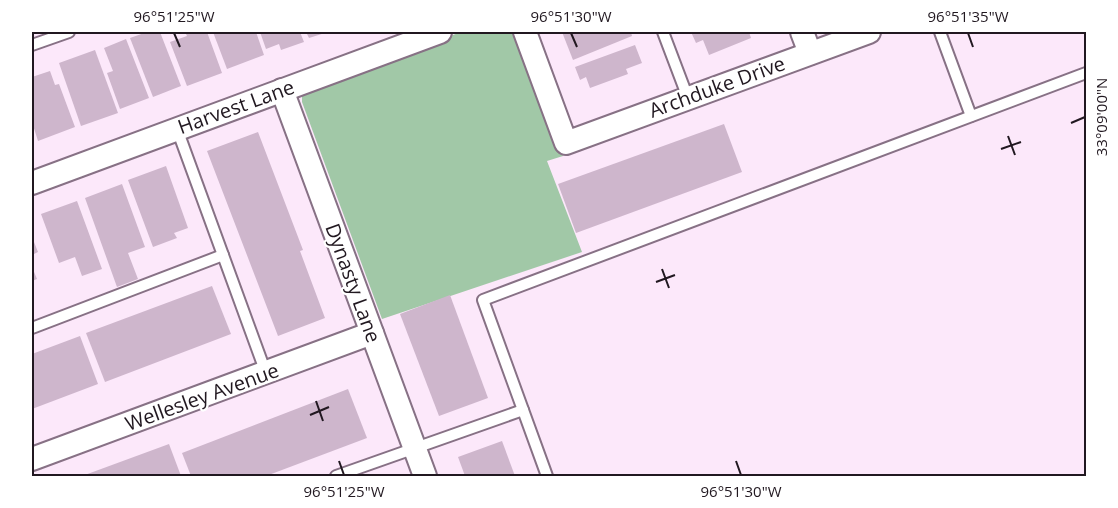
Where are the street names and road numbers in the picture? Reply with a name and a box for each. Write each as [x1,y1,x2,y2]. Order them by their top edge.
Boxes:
street label: Archduke Drive [645,49,789,124]
street label: Harvest Lane [174,73,298,140]
street label: Dynasty Lane [319,220,388,346]
street label: Wellesley Avenue [121,356,282,437]

